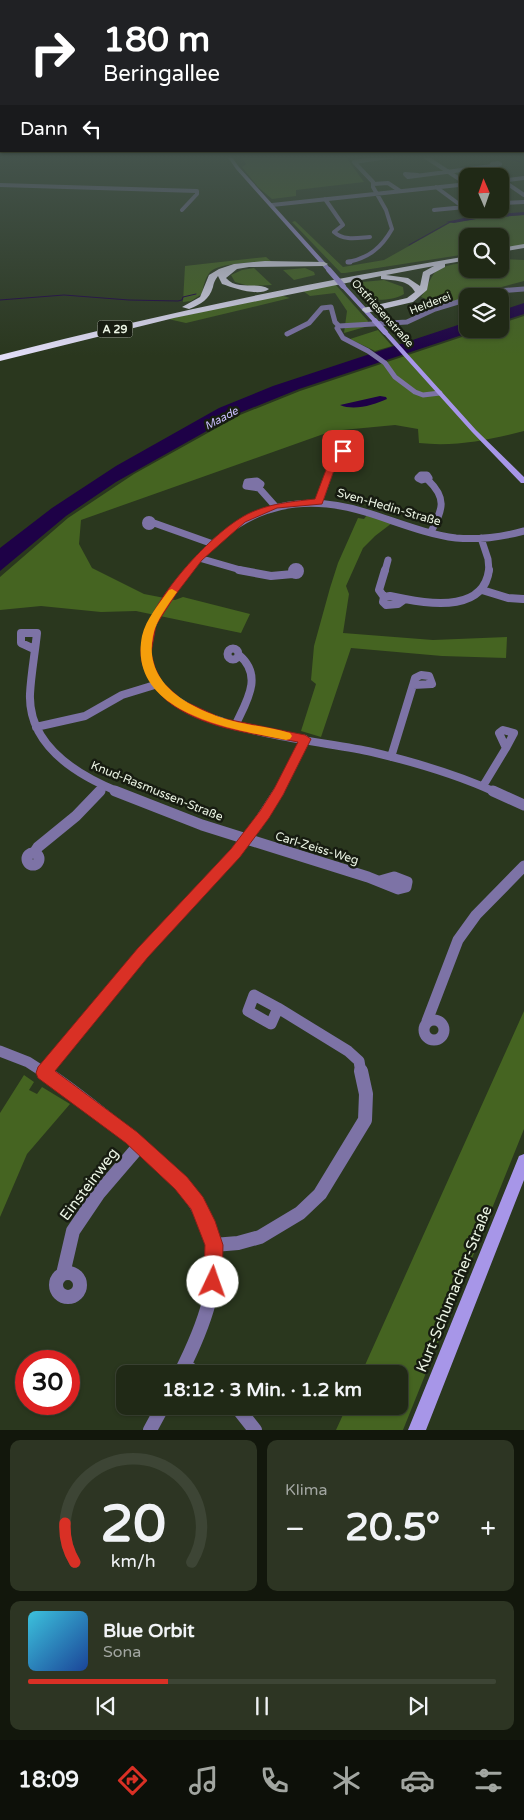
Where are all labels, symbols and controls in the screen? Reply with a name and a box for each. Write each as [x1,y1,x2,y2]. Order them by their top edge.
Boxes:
text: 180 m [103,19,210,61]
icon: right [20,20,85,85]
text: Beringallee [103,61,220,87]
icon: left [78,115,106,143]
text: Dann [20,118,68,140]
north arrow [459,168,509,218]
map controls [459,168,509,338]
button: search [459,228,509,278]
street label: Ostfriesenstraße [349,277,416,350]
button: layers [459,288,509,338]
street label: Helderei [408,290,453,317]
road number: A 29 [98,320,132,338]
water label: Maade [202,404,241,433]
pin [322,430,364,472]
icon: arrive [329,437,357,465]
street label: Sven-Hedin-Straße [335,485,443,529]
street label: Knud-Rasmussen-Straße [89,758,225,824]
street label: Carl-Zeiss-Weg [274,829,360,867]
street label: Einsteinweg [56,1144,122,1224]
street label: Kurt-Schumacher-Straße [412,1203,496,1375]
position arrow [186,1255,238,1307]
speed limit sign: 30 [15,1350,80,1415]
text: 18:12 · 3 Min. · 1.2 km [162,1379,362,1401]
text: Klima [285,1480,327,1500]
text: 20 [101,1493,166,1556]
text: 20.5° [345,1505,440,1551]
text: − [285,1512,305,1546]
text: + [480,1512,496,1546]
text: km/h [111,1551,156,1572]
text: Blue Orbit [103,1620,195,1642]
text: Sona [103,1642,141,1662]
icon: previous [92,1692,120,1720]
icon: pause [248,1692,276,1720]
icon: next [404,1692,432,1720]
icon: directions [115,1763,150,1798]
icon: music [186,1763,221,1798]
icon: phone [257,1763,292,1798]
icon: climate [329,1763,364,1798]
icon: car [400,1763,435,1798]
icon: filters [471,1763,506,1798]
text: 18:09 [18,1767,79,1793]

